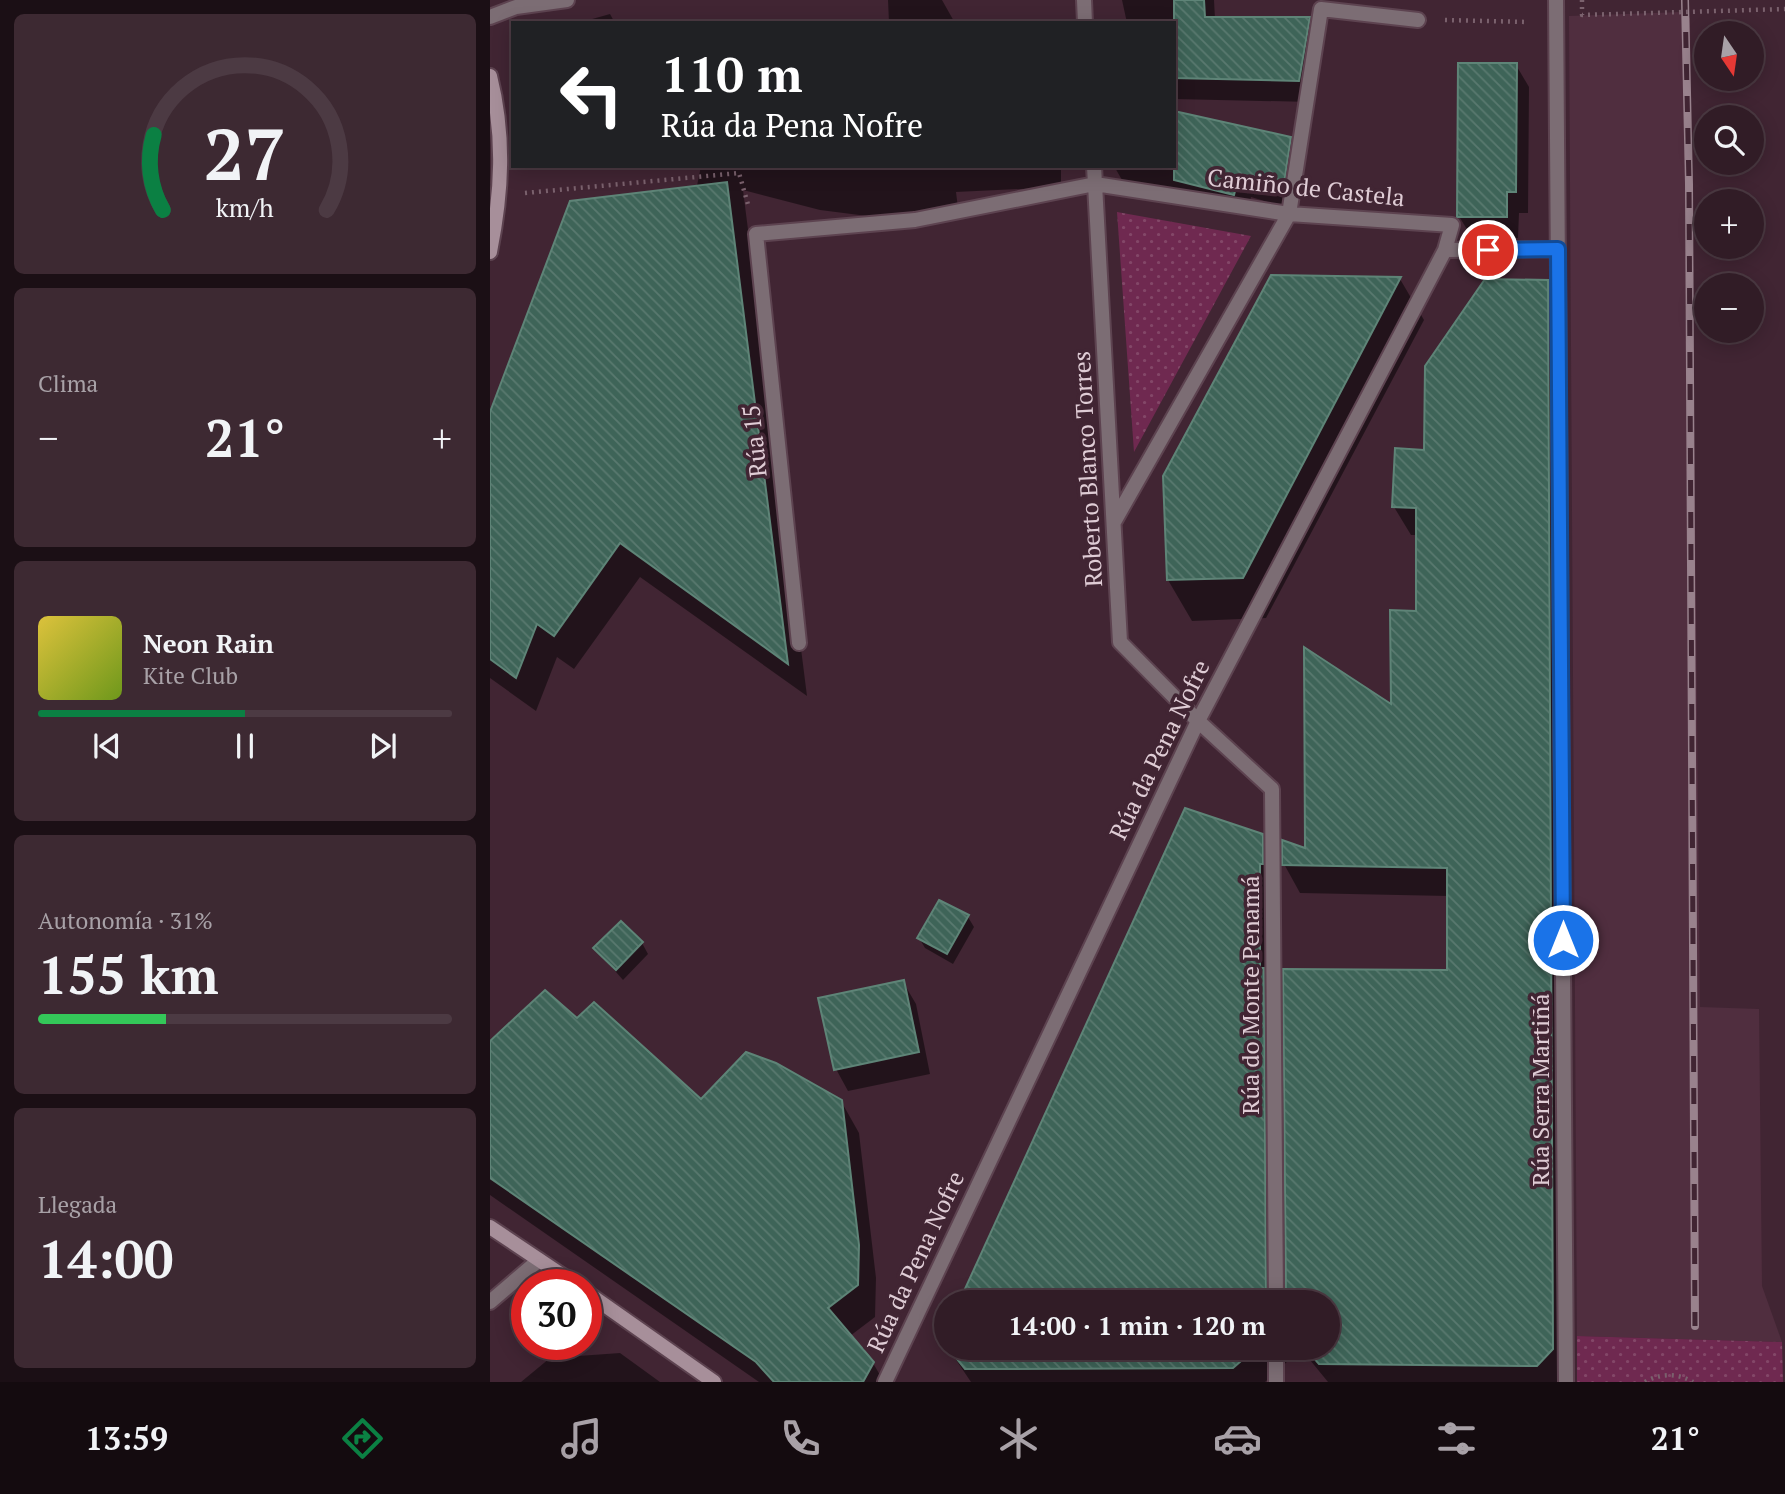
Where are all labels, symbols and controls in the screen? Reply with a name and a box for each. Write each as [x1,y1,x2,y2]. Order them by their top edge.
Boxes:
north arrow [1694,21,1764,91]
map controls [1694,21,1764,343]
text: 110 m [661,41,803,106]
icon: left [546,49,637,140]
text: 27 [204,104,286,201]
text: Rúa da Pena Nofre [661,104,923,146]
button: search [1694,105,1764,175]
street label: Camiño de Castela [1206,161,1406,213]
button: + [1694,189,1764,259]
text: km/h [216,191,274,224]
pin [1458,220,1518,280]
icon: arrive [1469,231,1507,269]
button: − [1694,273,1764,343]
street label: Roberto Blanco Torres [1065,350,1109,588]
text: Clima [38,368,98,399]
text: 21° [205,403,285,472]
street label: Rúa 15 [734,403,774,479]
text: − [38,413,58,463]
text: + [432,413,452,463]
text: Neon Rain [143,626,274,660]
street label: Rúa da Pena Nofre [1102,654,1217,845]
text: Kite Club [143,660,238,691]
icon: previous [88,727,126,765]
icon: pause [226,727,264,765]
icon: next [364,727,402,765]
street label: Rúa do Monte Penamá [1234,875,1266,1115]
position arrow [1526,903,1600,977]
text: Autonomía · 31% [38,905,213,936]
text: 155 km [38,940,219,1009]
street label: Rúa Serra Martiñá [1524,994,1556,1186]
street label: Rúa da Pena Nofre [859,1166,971,1357]
text: Llegada [38,1189,117,1220]
text: 14:00 [38,1224,173,1293]
speed limit sign: 30 [511,1269,602,1360]
text: 14:00 · 1 min · 120 m [1008,1308,1266,1342]
icon: directions [338,1414,387,1463]
icon: music [557,1414,606,1463]
icon: phone [776,1414,825,1463]
icon: climate [994,1414,1043,1463]
icon: car [1213,1414,1262,1463]
icon: filters [1432,1414,1481,1463]
text: 13:59 [85,1417,168,1459]
text: 21° [1651,1417,1700,1459]

